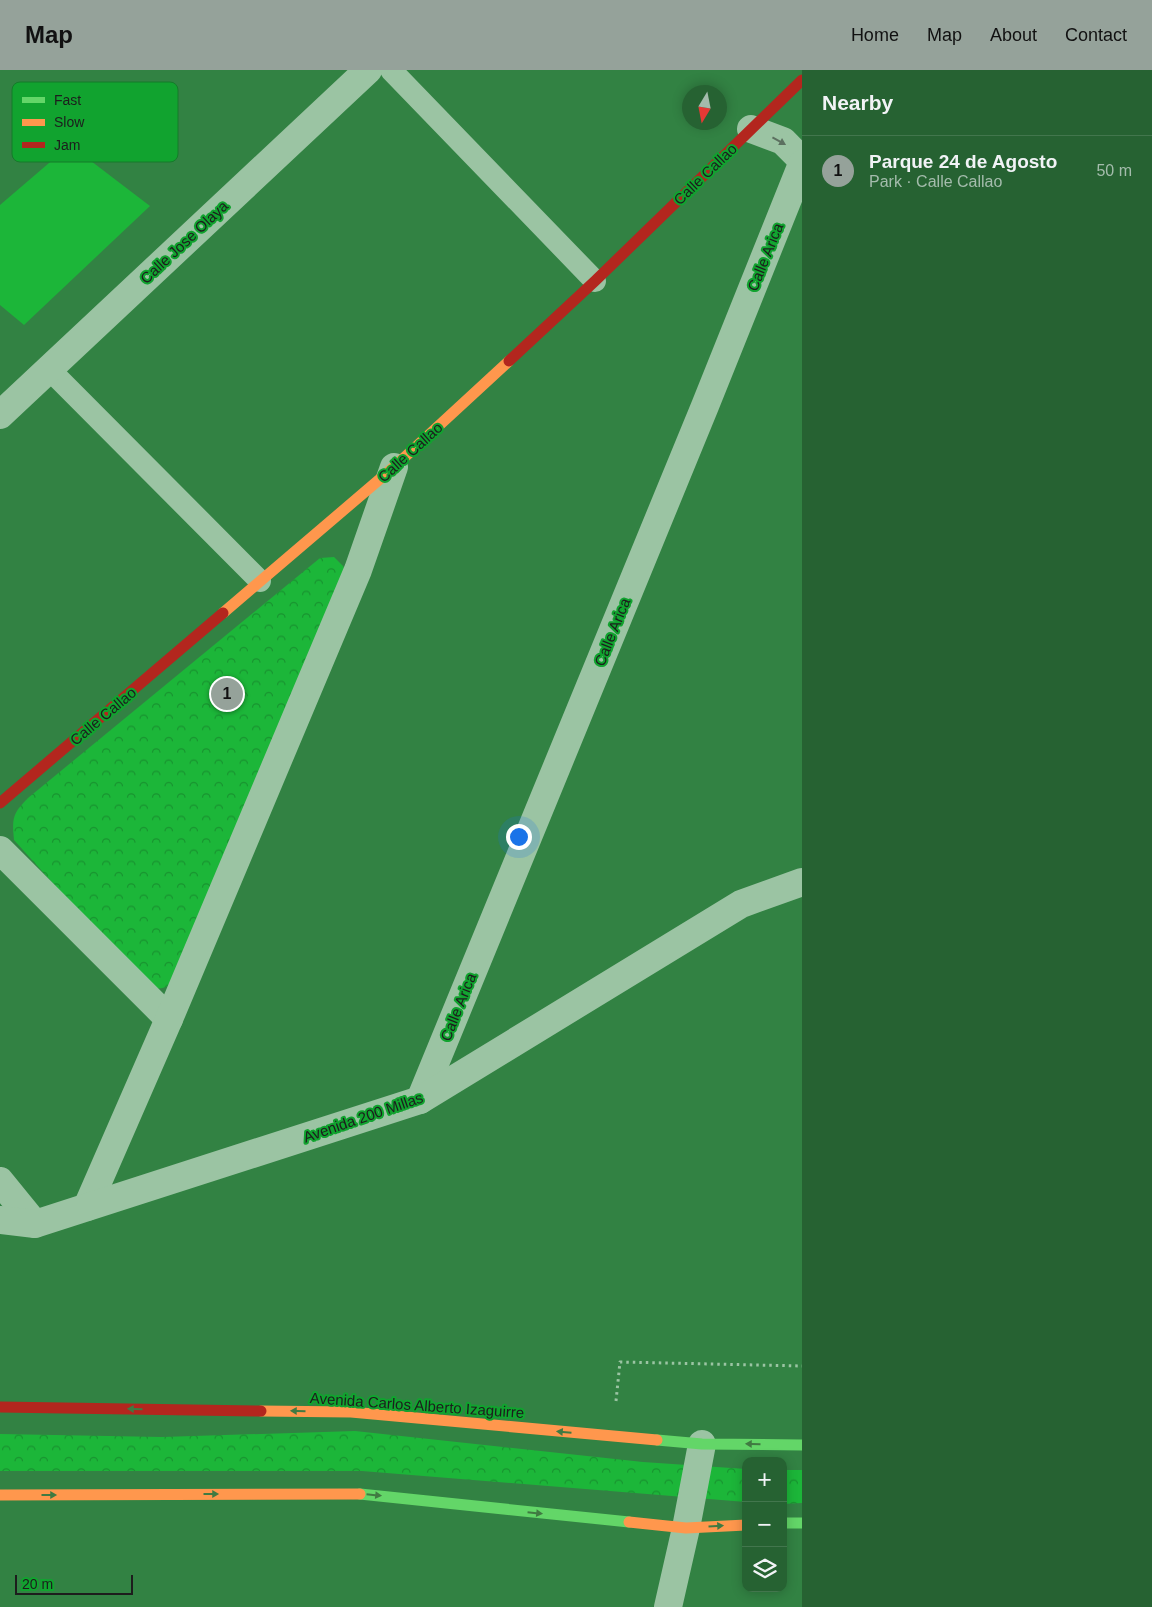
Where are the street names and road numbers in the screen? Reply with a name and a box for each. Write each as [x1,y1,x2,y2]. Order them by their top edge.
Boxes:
street label: Calle Callao [670,140,740,208]
street label: Calle Jose Olaya [137,197,232,287]
street label: Calle Arica [744,220,787,293]
street label: Calle Callao [374,419,446,485]
street label: Calle Arica [591,595,634,668]
street label: Calle Callao [67,683,139,749]
street label: Calle Arica [437,970,480,1043]
street label: Avenida 200 Millas [301,1089,425,1145]
street label: Avenida Carlos Alberto Izaguirre [309,1389,525,1421]

